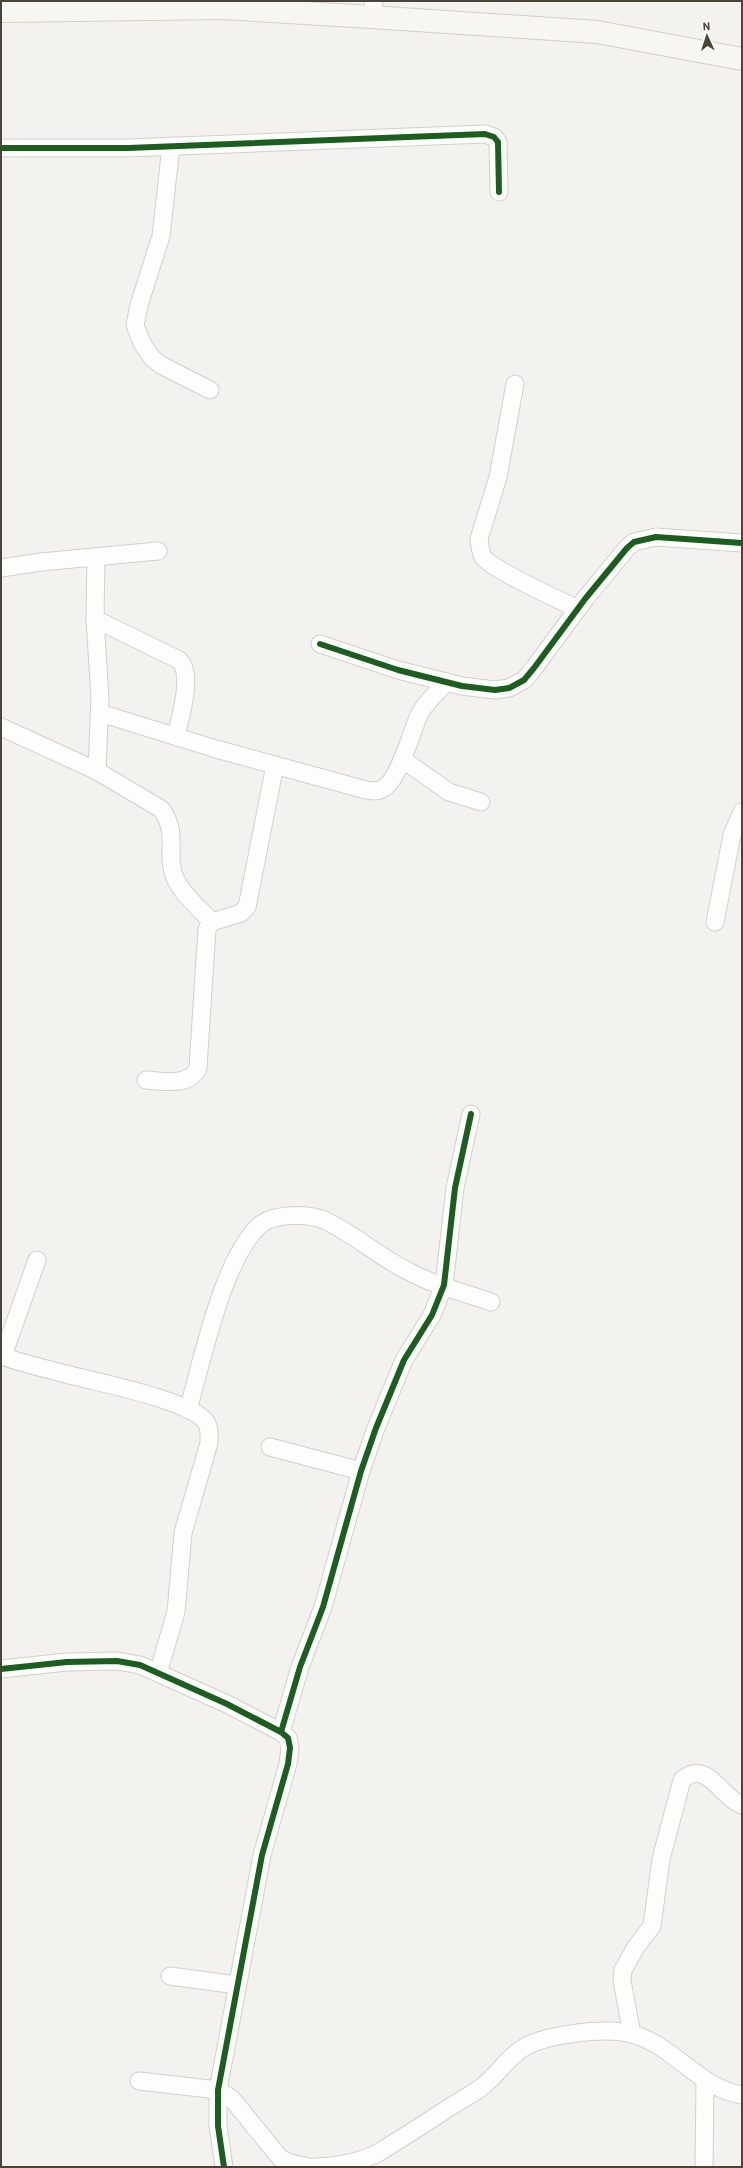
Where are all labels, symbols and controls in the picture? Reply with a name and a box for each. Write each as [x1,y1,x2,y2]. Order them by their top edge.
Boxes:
north arrow [687,16,727,56]
text: N [702,19,710,32]

